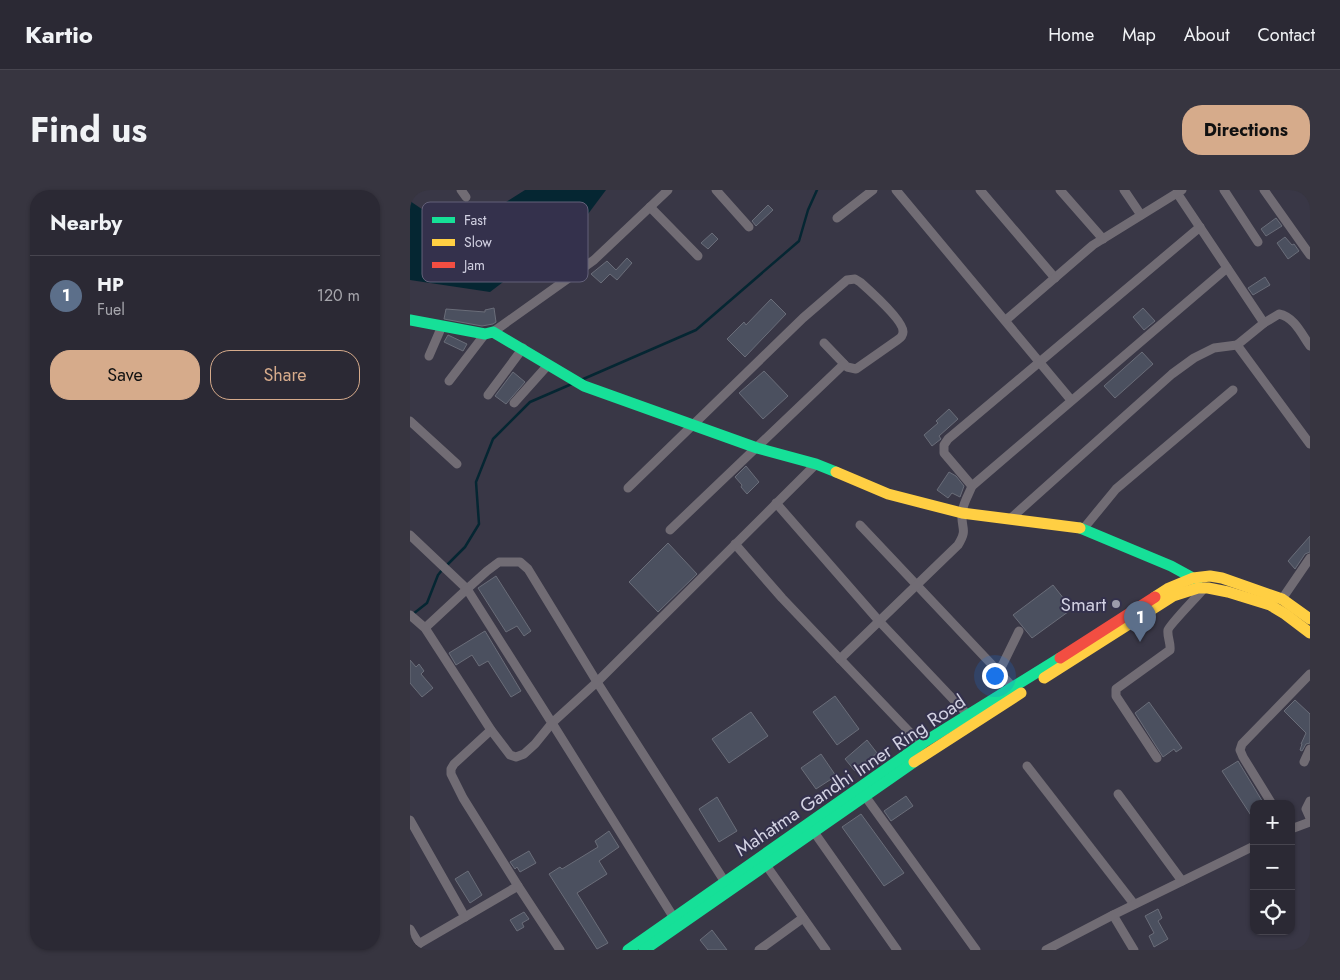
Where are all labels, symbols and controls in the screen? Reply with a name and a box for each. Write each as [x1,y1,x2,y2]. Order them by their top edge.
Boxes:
text: Kartio [25,17,93,52]
text: Home [1048,22,1094,48]
text: Map [1122,22,1156,48]
text: About [1184,22,1229,48]
text: Contact [1257,22,1315,48]
text: Find us [30,105,147,155]
button: Directions [1182,105,1310,155]
legend [422,202,588,282]
text: Nearby [50,208,122,238]
text: Fast [464,210,487,230]
text: Slow [464,232,492,252]
text: Jam [462,255,485,275]
text: HP [97,271,124,298]
text: 1 [62,284,70,307]
text: 120 m [317,284,360,307]
text: Fuel [97,298,125,321]
button: Save [50,350,200,400]
button: Share [210,350,360,400]
place label: Smart [1061,591,1106,618]
marker: Smart [1110,598,1122,610]
pin: 1 [1124,601,1156,642]
your location [982,663,1008,689]
street label: Mahatma Gandhi Inner Ring Road [730,688,971,863]
map controls [1250,800,1295,935]
button: + [1250,800,1295,845]
button: − [1250,845,1295,890]
button: locate [1250,890,1295,935]

